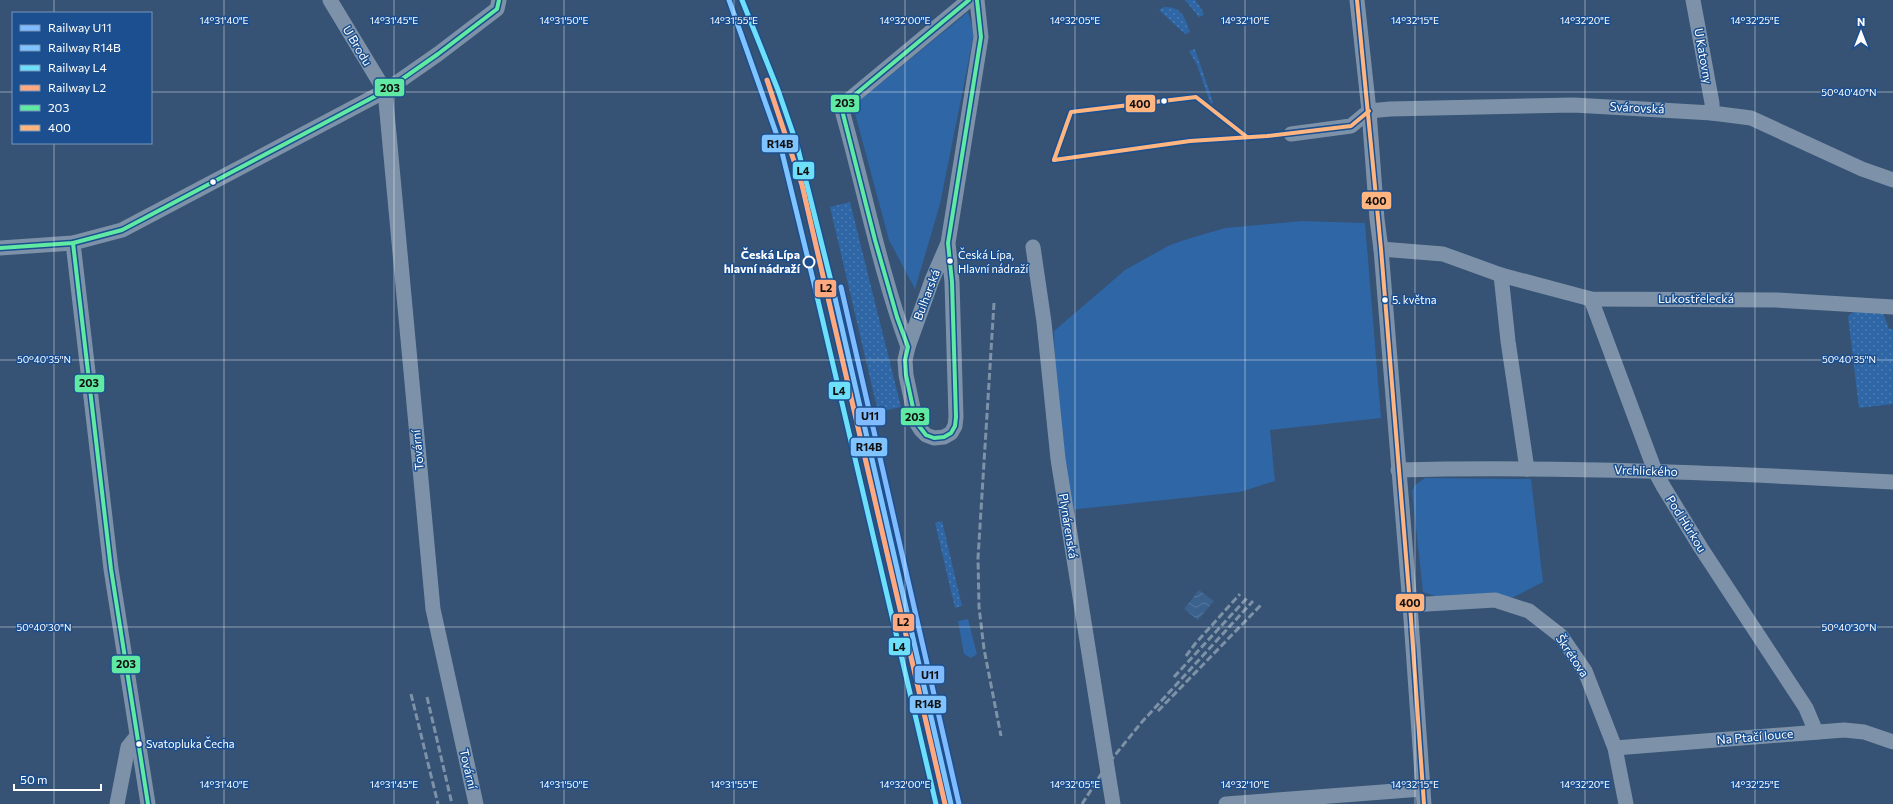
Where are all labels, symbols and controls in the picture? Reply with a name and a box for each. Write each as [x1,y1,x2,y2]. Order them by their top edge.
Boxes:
legend [12,12,152,144]
north arrow [1841,12,1881,52]
text: 14°31'40"E [199,14,249,26]
text: 14°31'45"E [370,14,418,26]
text: 14°31'50"E [540,14,589,26]
text: 14°31'55"E [710,14,758,26]
text: 14°32'00"E [880,14,931,26]
text: 14°32'05"E [1050,14,1100,26]
text: 14°32'10"E [1221,14,1269,26]
text: 14°32'15"E [1391,14,1439,26]
text: 14°32'20"E [1560,14,1610,26]
text: 14°32'25"E [1730,14,1780,26]
text: N [1857,15,1865,28]
text: Railway U11 [48,20,112,34]
street label: U Brodu [340,23,375,68]
street label: U Katovny [1692,27,1716,85]
text: Railway R14B [48,40,121,54]
text: Railway L4 [48,60,107,74]
line badge: 203 [374,78,405,97]
text: Railway L2 [48,80,106,94]
text: 203 [380,81,400,94]
text: 50°40'40"N [1821,86,1877,98]
line badge: 203 [830,94,860,113]
line badge: 400 [1125,94,1156,113]
text: 203 [835,96,855,109]
unlabelled marker [1159,96,1169,106]
text: 400 [1129,97,1151,110]
street label: Svárovská [1609,99,1665,115]
text: 203 [48,100,69,114]
text: 400 [48,120,71,134]
line badge: R14B [761,134,799,153]
text: R14B [767,137,793,150]
line badge: L4 [792,161,815,180]
text: L4 [796,164,810,177]
unlabelled marker [208,177,218,187]
line badge: 400 [1361,191,1392,210]
text: 400 [1365,194,1387,207]
place label: Česká Lípa hlavní nádraží [724,247,801,275]
place label: Česká Lípa, Hlavní nádraží [958,247,1029,275]
marker: Česká Lípa hlavní nádraží [802,255,816,269]
marker: Česká Lípa, Hlavní nádraží [945,256,955,266]
street label: Bulharská [910,267,942,322]
line badge: L2 [814,279,837,298]
text: L2 [820,281,832,294]
street label: Lukostřelecká [1658,291,1734,305]
place label: 5. května [1392,293,1437,306]
marker: 5. května [1380,295,1390,305]
text: 50°40'35"N [17,353,71,365]
text: 50°40'35"N [1822,353,1876,365]
line badge: 203 [74,374,105,393]
text: 203 [79,376,99,389]
line badge: L4 [828,381,851,400]
text: L4 [832,384,846,397]
line badge: U11 [855,407,886,426]
line badge: 203 [900,407,930,426]
text: U11 [861,409,879,422]
text: 203 [905,410,925,423]
street label: Tovární [408,428,426,471]
line badge: R14B [850,437,888,457]
text: R14B [856,440,882,453]
street label: Vrchlického [1614,462,1678,478]
street label: Plynárenská [1057,492,1081,559]
street label: Pod Hůrkou [1664,492,1710,554]
line badge: 400 [1395,593,1425,612]
text: 400 [1399,596,1421,609]
line badge: L2 [892,613,915,632]
text: L2 [897,615,909,628]
text: 50°40'30"N [17,621,72,633]
text: 50°40'30"N [1822,621,1877,633]
street label: Škrétova [1553,631,1592,679]
line badge: L4 [888,637,911,656]
text: L4 [892,640,906,653]
line badge: 203 [111,655,141,674]
text: 203 [116,657,136,670]
line badge: U11 [914,665,945,684]
text: U11 [921,668,939,681]
line badge: R14B [909,695,947,714]
text: R14B [915,697,941,710]
street label: Na Ptačí louce [1716,726,1794,746]
place label: Svatopluka Čecha [146,736,235,750]
marker: Svatopluka Čecha [134,739,144,749]
street label: Tovární [458,747,481,791]
scale bar [14,766,101,792]
text: 50 m [20,772,48,786]
text: 14°31'40"E [199,778,249,790]
text: 14°31'45"E [370,778,418,790]
text: 14°31'50"E [540,778,589,790]
text: 14°31'55"E [710,778,758,790]
text: 14°32'00"E [880,778,931,790]
text: 14°32'05"E [1050,778,1100,790]
text: 14°32'10"E [1221,778,1269,790]
text: 14°32'15"E [1391,778,1439,790]
text: 14°32'20"E [1560,778,1610,790]
text: 14°32'25"E [1730,778,1780,790]

